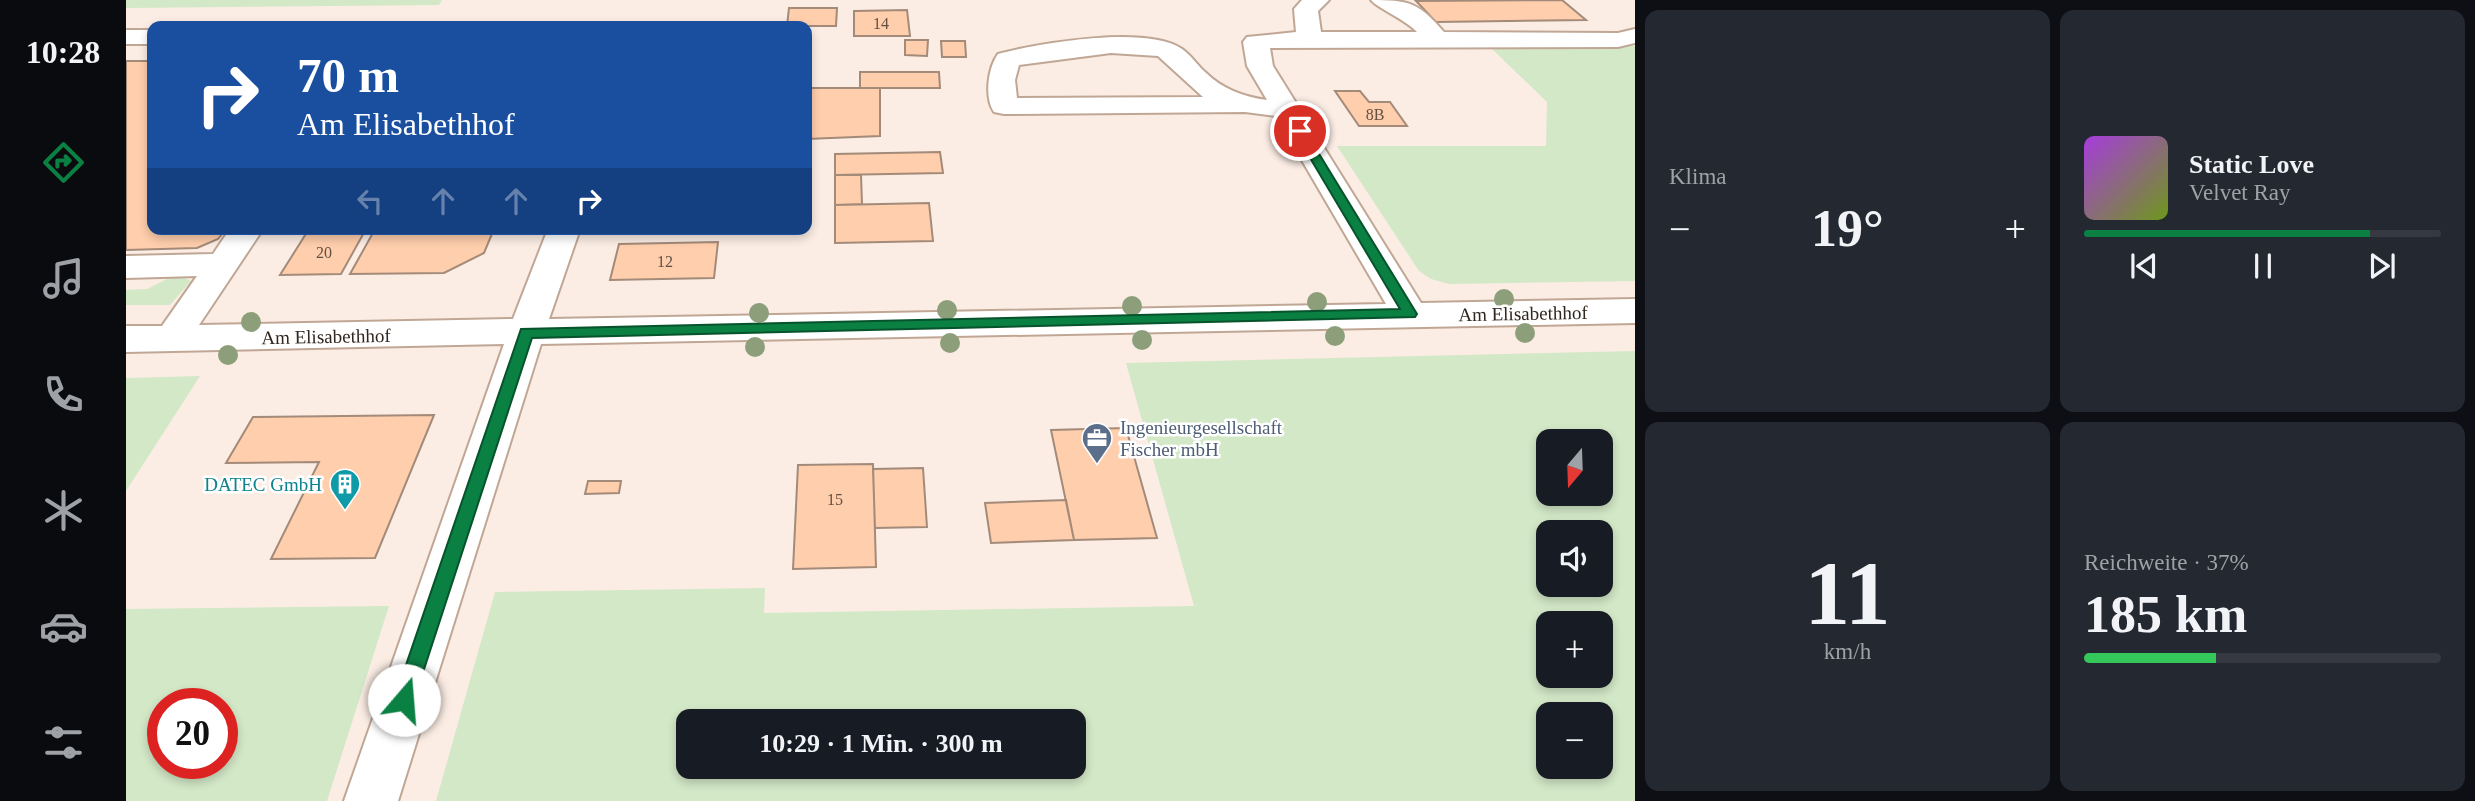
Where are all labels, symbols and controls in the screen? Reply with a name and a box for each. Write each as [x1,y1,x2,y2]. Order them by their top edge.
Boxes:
house number: 14 [873,15,889,32]
text: 10:28 [26,34,100,70]
text: 70 m [297,48,399,103]
icon: right [182,49,273,140]
pin [1270,101,1330,161]
text: Am Elisabethhof [297,106,515,142]
house number: 8B [1366,106,1384,123]
icon: arrive [1281,112,1319,150]
icon: directions [39,138,88,187]
text: Static Love [2189,150,2314,179]
text: Klima [1669,164,1727,189]
text: Velvet Ray [2189,180,2291,205]
icon: left [351,182,389,220]
icon: ahead [424,182,462,220]
icon: ahead [497,182,535,220]
icon: right [570,182,608,220]
text: 19° [1811,200,1884,257]
text: − [1669,208,1690,250]
text: + [2005,208,2026,250]
house number: 20 [316,244,332,261]
icon: previous [2125,247,2163,285]
icon: pause [2244,247,2282,285]
icon: next [2363,247,2401,285]
house number: 12 [657,253,673,270]
icon: music [39,254,88,303]
street label: Am Elisabethhof [1458,302,1588,325]
street label: Am Elisabethhof [261,325,391,348]
icon: phone [39,370,88,419]
place label: Ingenieurgesellschaft Fischer mbH [1120,417,1283,460]
office icon: Ingenieurgesellschaft Fischer mbH [1080,421,1114,465]
north arrow [1536,429,1614,506]
map controls [1536,429,1613,779]
building icon: DATEC GmbH [328,467,362,511]
place label: DATEC GmbH [204,474,322,495]
icon: climate [39,486,88,535]
house number: 15 [827,491,843,508]
button: sound [1536,520,1613,597]
text: 11 [1805,543,1890,644]
text: Reichweite · 37% [2084,550,2249,575]
text: 185 km [2084,586,2247,643]
icon: car [39,602,88,651]
button: + [1536,611,1613,688]
text: km/h [1824,639,1871,664]
position arrow [367,663,441,737]
speed limit sign: 20 [147,688,238,779]
button: − [1536,702,1613,779]
icon: filters [39,718,88,767]
text: 10:29 · 1 Min. · 300 m [759,729,1003,758]

